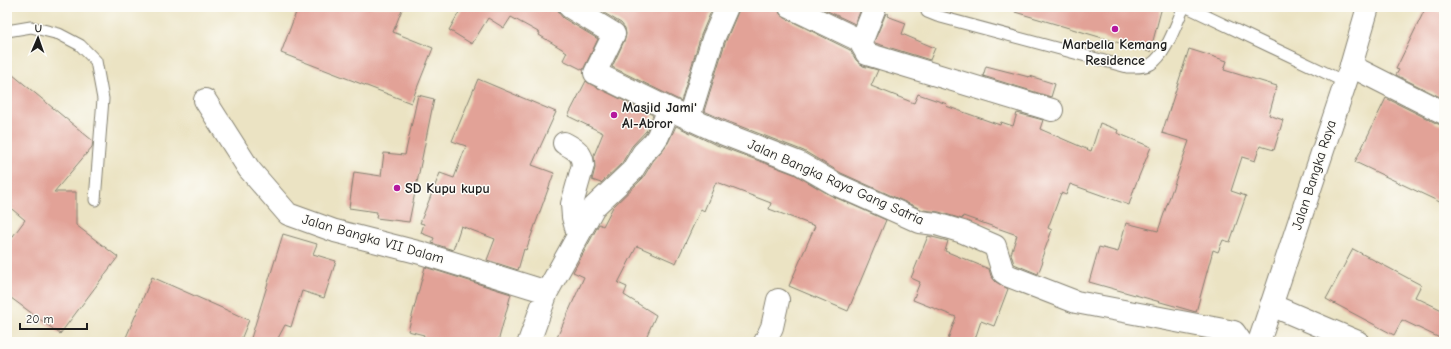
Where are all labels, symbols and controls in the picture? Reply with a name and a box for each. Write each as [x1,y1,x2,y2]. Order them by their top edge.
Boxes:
north arrow [18,18,58,58]
text: U [34,22,42,35]
marker: Marbella Kemang Residence [1110,24,1120,34]
place label: Marbella Kemang Residence [1062,36,1168,69]
place label: Masjid Jami' Al-Abror [622,99,697,132]
marker: Masjid Jami' Al-Abror [609,110,619,120]
street label: Jalan Bangka Raya [1288,118,1340,232]
street label: Jalan Bangka Raya Gang Satria [745,135,927,229]
place label: SD Kupu kupu [405,180,490,197]
marker: SD Kupu kupu [392,183,402,193]
street label: Jalan Bangka VII Dalam [300,211,446,267]
scale bar [20,305,87,331]
text: 20 m [26,312,54,326]

